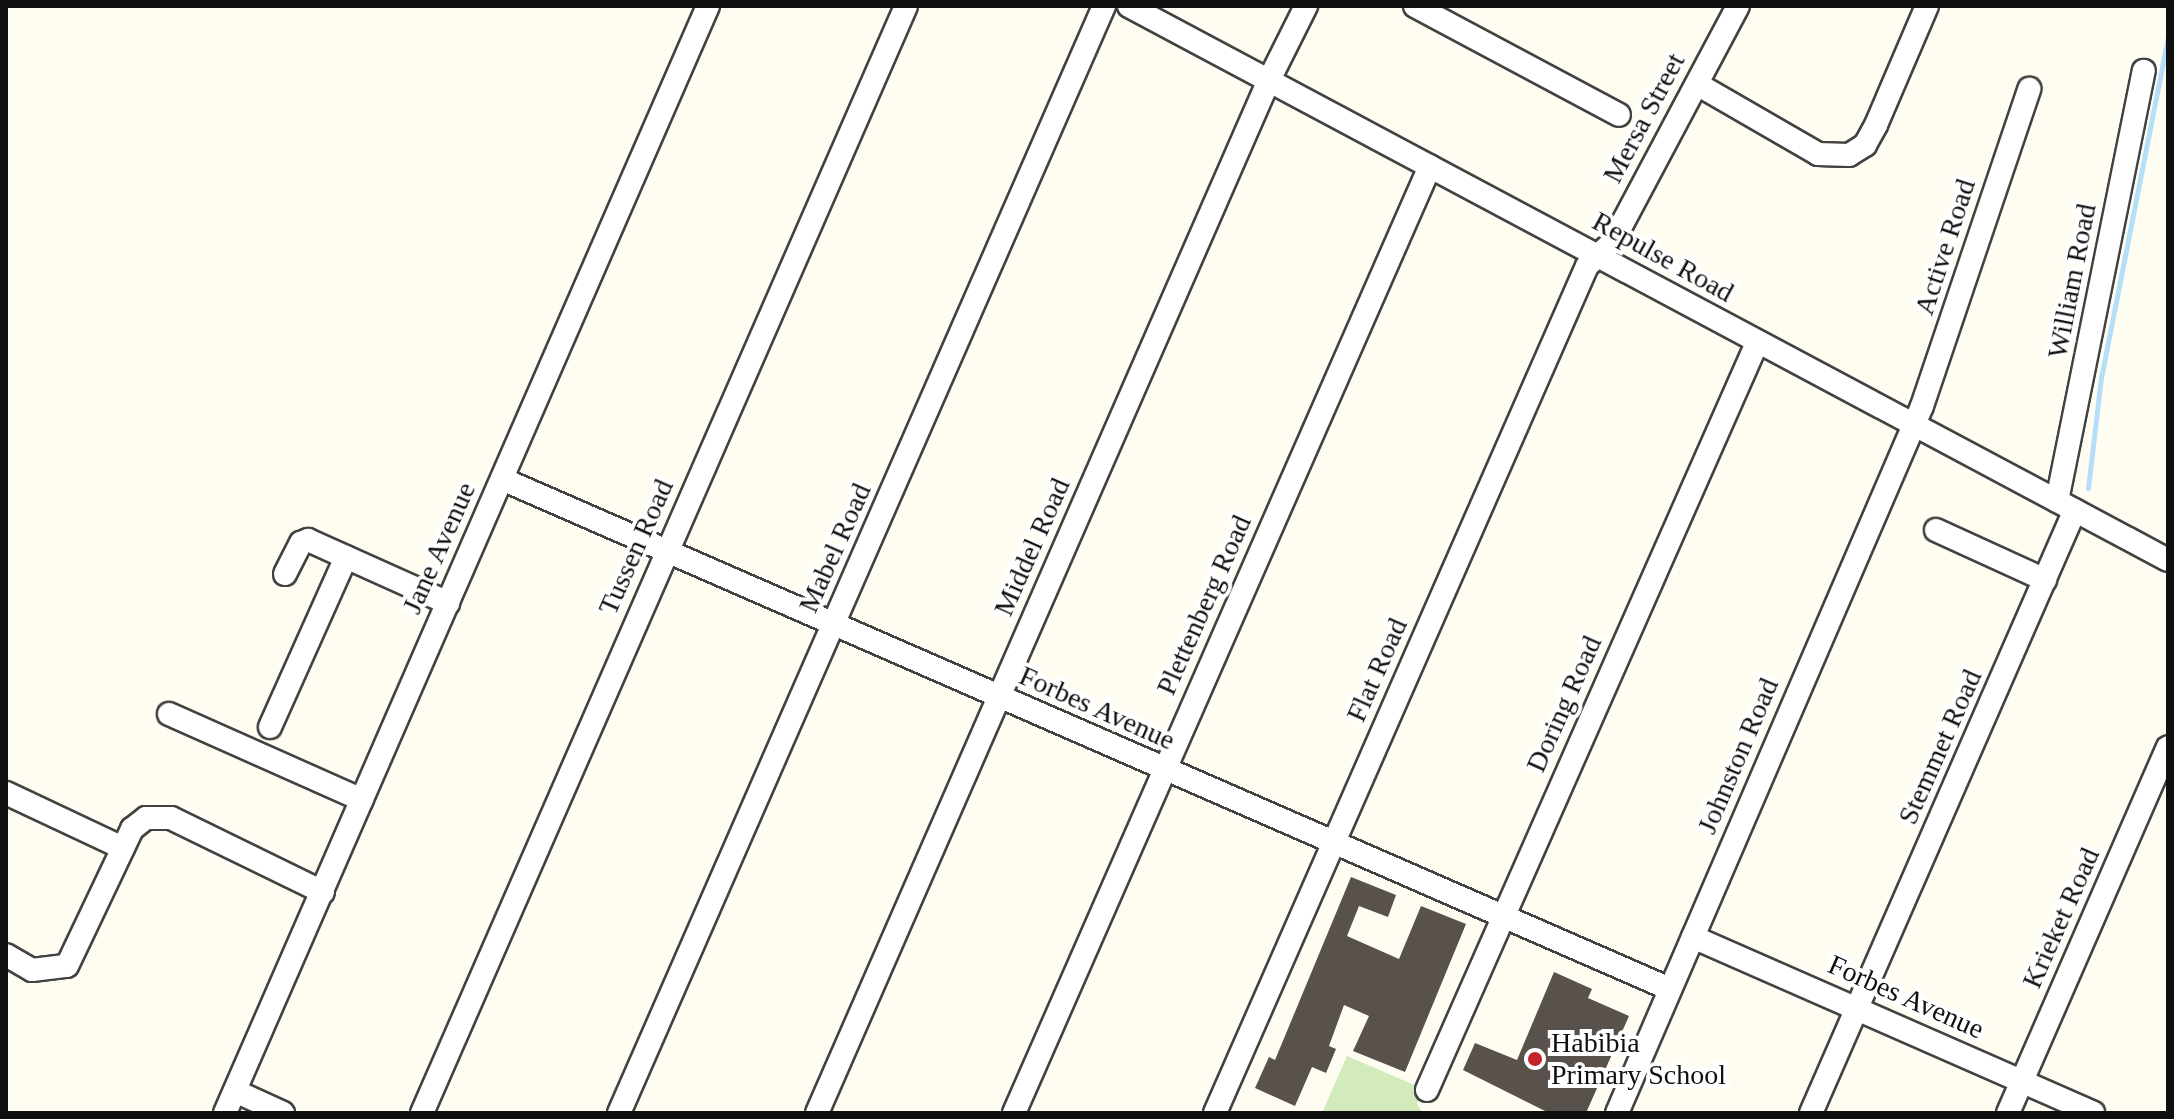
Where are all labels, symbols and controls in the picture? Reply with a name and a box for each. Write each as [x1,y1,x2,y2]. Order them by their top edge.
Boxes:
street label: Mersa Street [1596,47,1692,189]
street label: Active Road [1907,175,1983,319]
street label: William Road [2041,201,2103,361]
street label: Repulse Road [1586,204,1740,310]
street label: Middel Road [987,473,1077,621]
street label: Tussen Road [591,474,681,620]
street label: Jane Avenue [395,476,483,620]
street label: Mabel Road [792,478,878,618]
street label: Plettenberg Road [1149,510,1259,700]
street label: Flat Road [1339,613,1415,727]
street label: Doring Road [1519,631,1609,777]
street label: Forbes Avenue [1013,658,1181,758]
street label: Stemmet Road [1891,665,1989,829]
street label: Johnston Road [1690,673,1786,839]
street label: Krieket Road [2015,843,2107,993]
street label: Forbes Avenue [1822,947,1990,1047]
place label: Habibia Primary School [1551,1026,1726,1092]
marker: Habibia Primary School [1526,1050,1544,1068]

